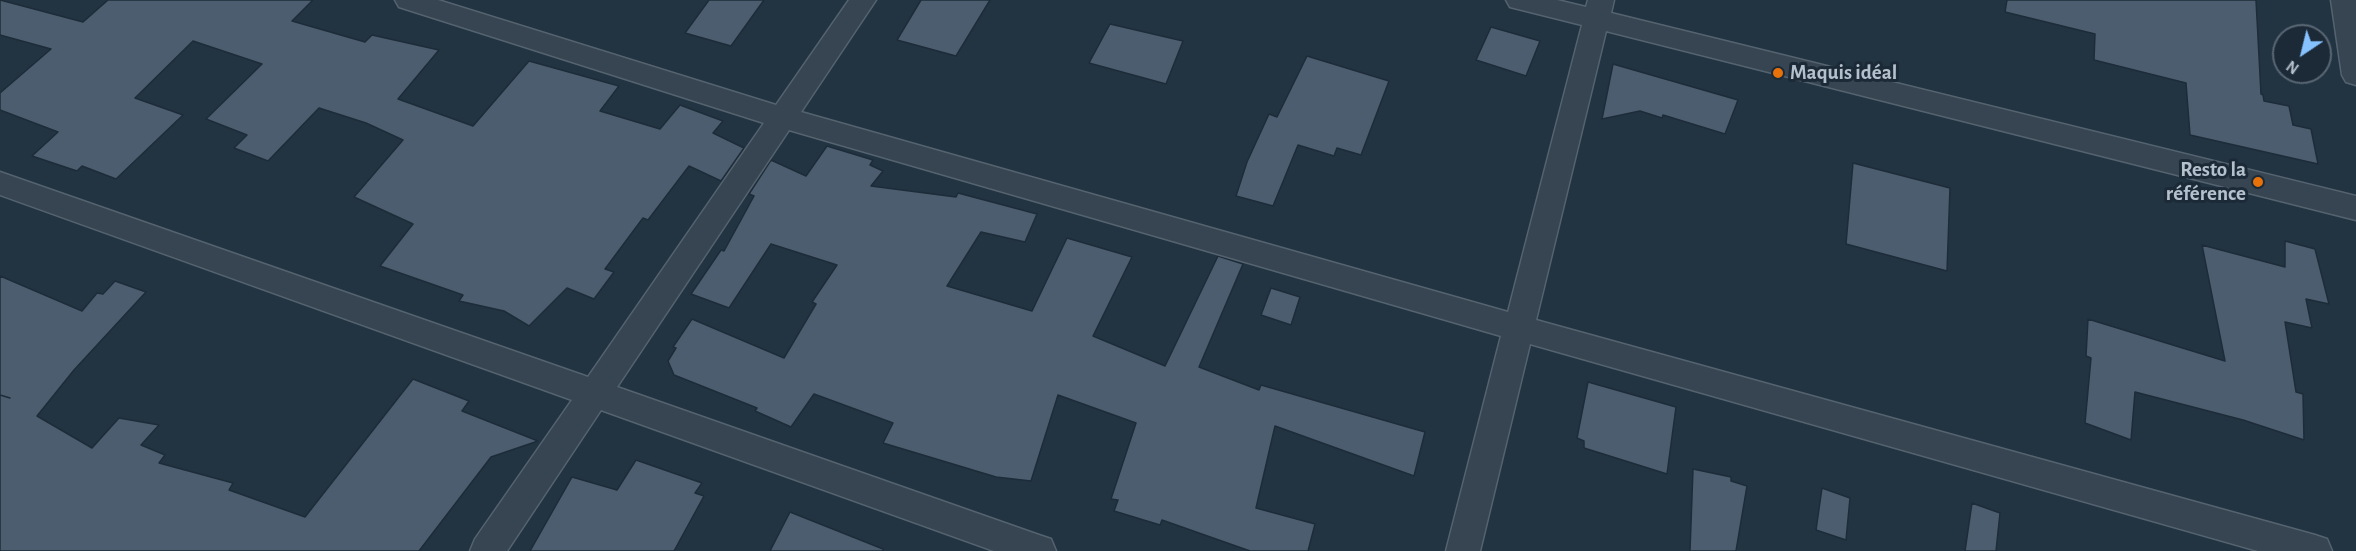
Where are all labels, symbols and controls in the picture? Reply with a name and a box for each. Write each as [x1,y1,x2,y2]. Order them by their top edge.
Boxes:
north arrow [2272,24,2332,84]
text: N [2284,57,2302,77]
place label: Maquis idéal [1790,60,1897,86]
marker: Maquis idéal [1771,66,1785,80]
place label: Resto la référence [2166,157,2246,207]
marker: Resto la référence [2251,175,2265,189]

